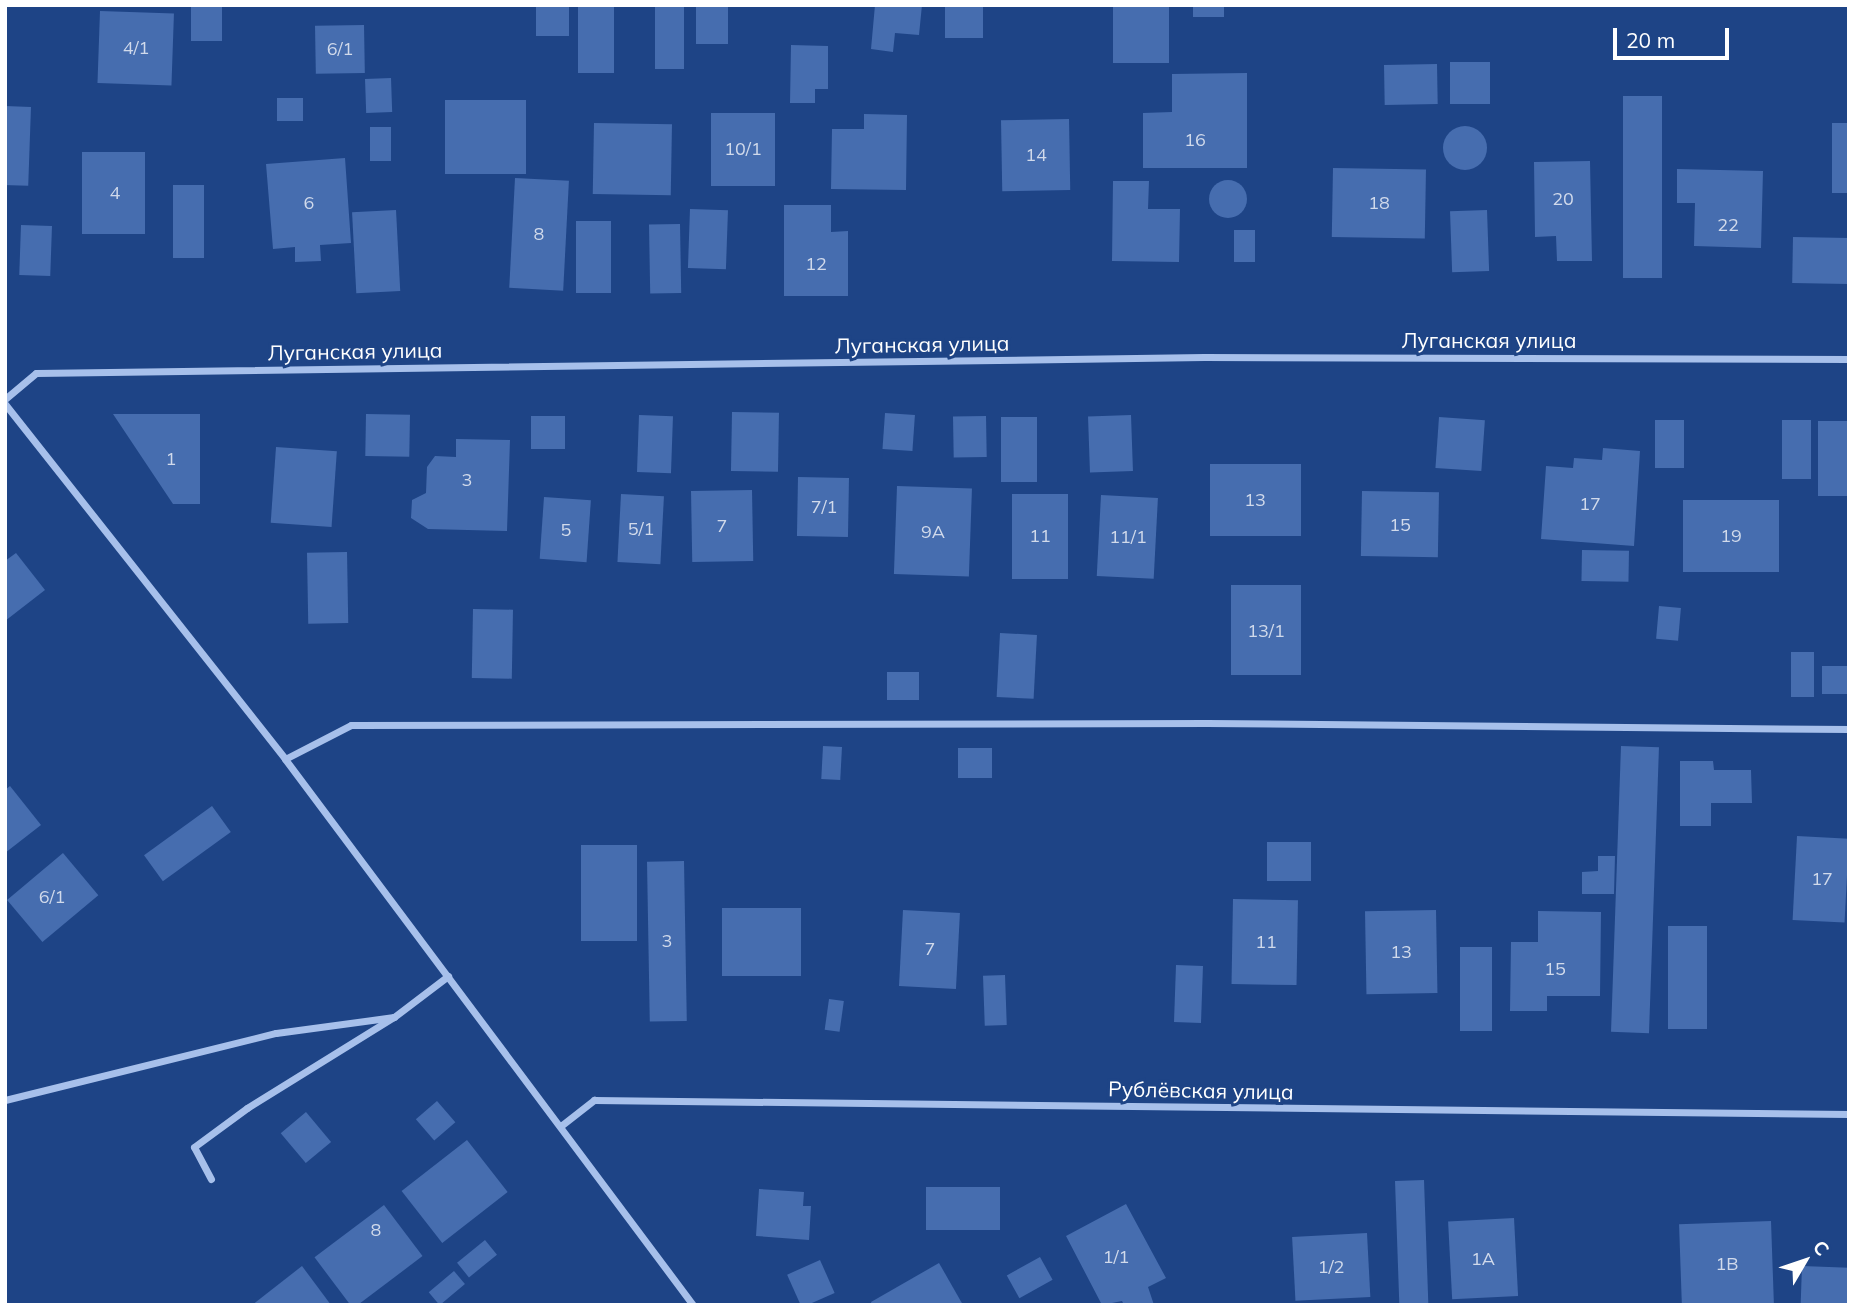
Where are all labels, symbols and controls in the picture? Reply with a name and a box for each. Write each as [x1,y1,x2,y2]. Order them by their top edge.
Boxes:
scale bar [1616,14,1731,58]
text: 20 m [1626,27,1675,53]
house number: 4/1 [123,37,149,59]
house number: 6/1 [327,38,353,60]
house number: 16 [1184,129,1206,151]
house number: 10/1 [724,138,762,160]
house number: 14 [1025,144,1047,166]
house number: 4 [110,182,120,204]
house number: 20 [1552,188,1574,210]
house number: 6 [304,192,314,214]
house number: 18 [1368,192,1390,214]
house number: 22 [1717,214,1739,236]
house number: 8 [534,223,544,245]
house number: 12 [805,253,827,275]
street label: Луганская улица [1402,327,1576,353]
street label: Луганская улица [834,330,1010,358]
street label: Луганская улица [267,337,443,365]
house number: 1 [166,448,176,470]
house number: 3 [462,469,472,491]
house number: 13 [1244,489,1266,511]
house number: 17 [1579,493,1601,515]
house number: 7/1 [811,496,837,518]
house number: 15 [1389,514,1411,536]
house number: 7 [717,515,727,537]
house number: 5/1 [628,518,654,540]
house number: 5 [561,519,571,541]
house number: 9А [921,521,945,543]
house number: 11 [1029,525,1051,547]
house number: 19 [1720,525,1742,547]
house number: 11/1 [1109,526,1147,548]
house number: 13/1 [1247,620,1285,642]
house number: 17 [1811,868,1833,890]
house number: 6/1 [39,886,65,908]
house number: 3 [662,930,672,952]
house number: 11 [1255,931,1277,953]
house number: 7 [925,938,935,960]
house number: 13 [1390,941,1412,963]
house number: 15 [1544,958,1566,980]
street label: Рублёвская улица [1108,1076,1294,1104]
house number: 8 [371,1219,381,1241]
north arrow [1770,1226,1840,1296]
text: С [1808,1235,1835,1260]
house number: 1/1 [1103,1246,1129,1268]
house number: 1А [1471,1248,1495,1270]
house number: 1В [1715,1253,1739,1275]
house number: 1/2 [1318,1256,1344,1278]

